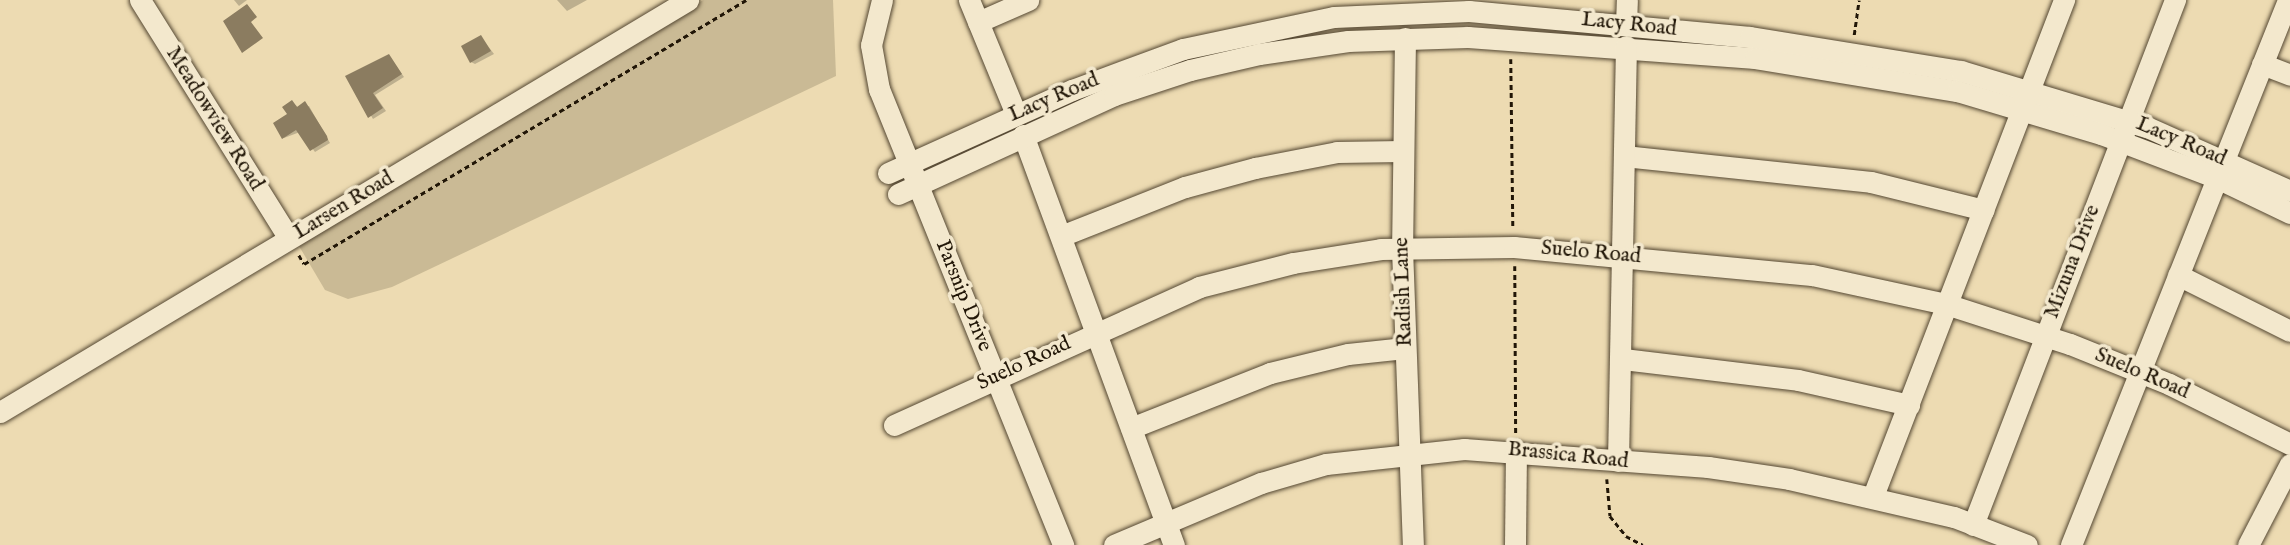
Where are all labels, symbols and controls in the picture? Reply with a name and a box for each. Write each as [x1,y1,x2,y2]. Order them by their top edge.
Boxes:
street label: Lacy Road [1580,7,1678,43]
street label: Meadowview Road [160,42,268,196]
street label: Lacy Road [1005,68,1103,128]
street label: Lacy Road [2132,112,2230,172]
street label: Larsen Road [290,166,398,246]
street label: Mizuna Drive [2040,202,2106,322]
street label: Suelo Road [1540,236,1642,270]
street label: Parsnip Drive [929,237,997,355]
street label: Radish Lane [1389,237,1419,347]
street label: Suelo Road [973,331,1075,397]
street label: Suelo Road [2091,343,2193,405]
street label: Brassica Road [1506,437,1630,475]

